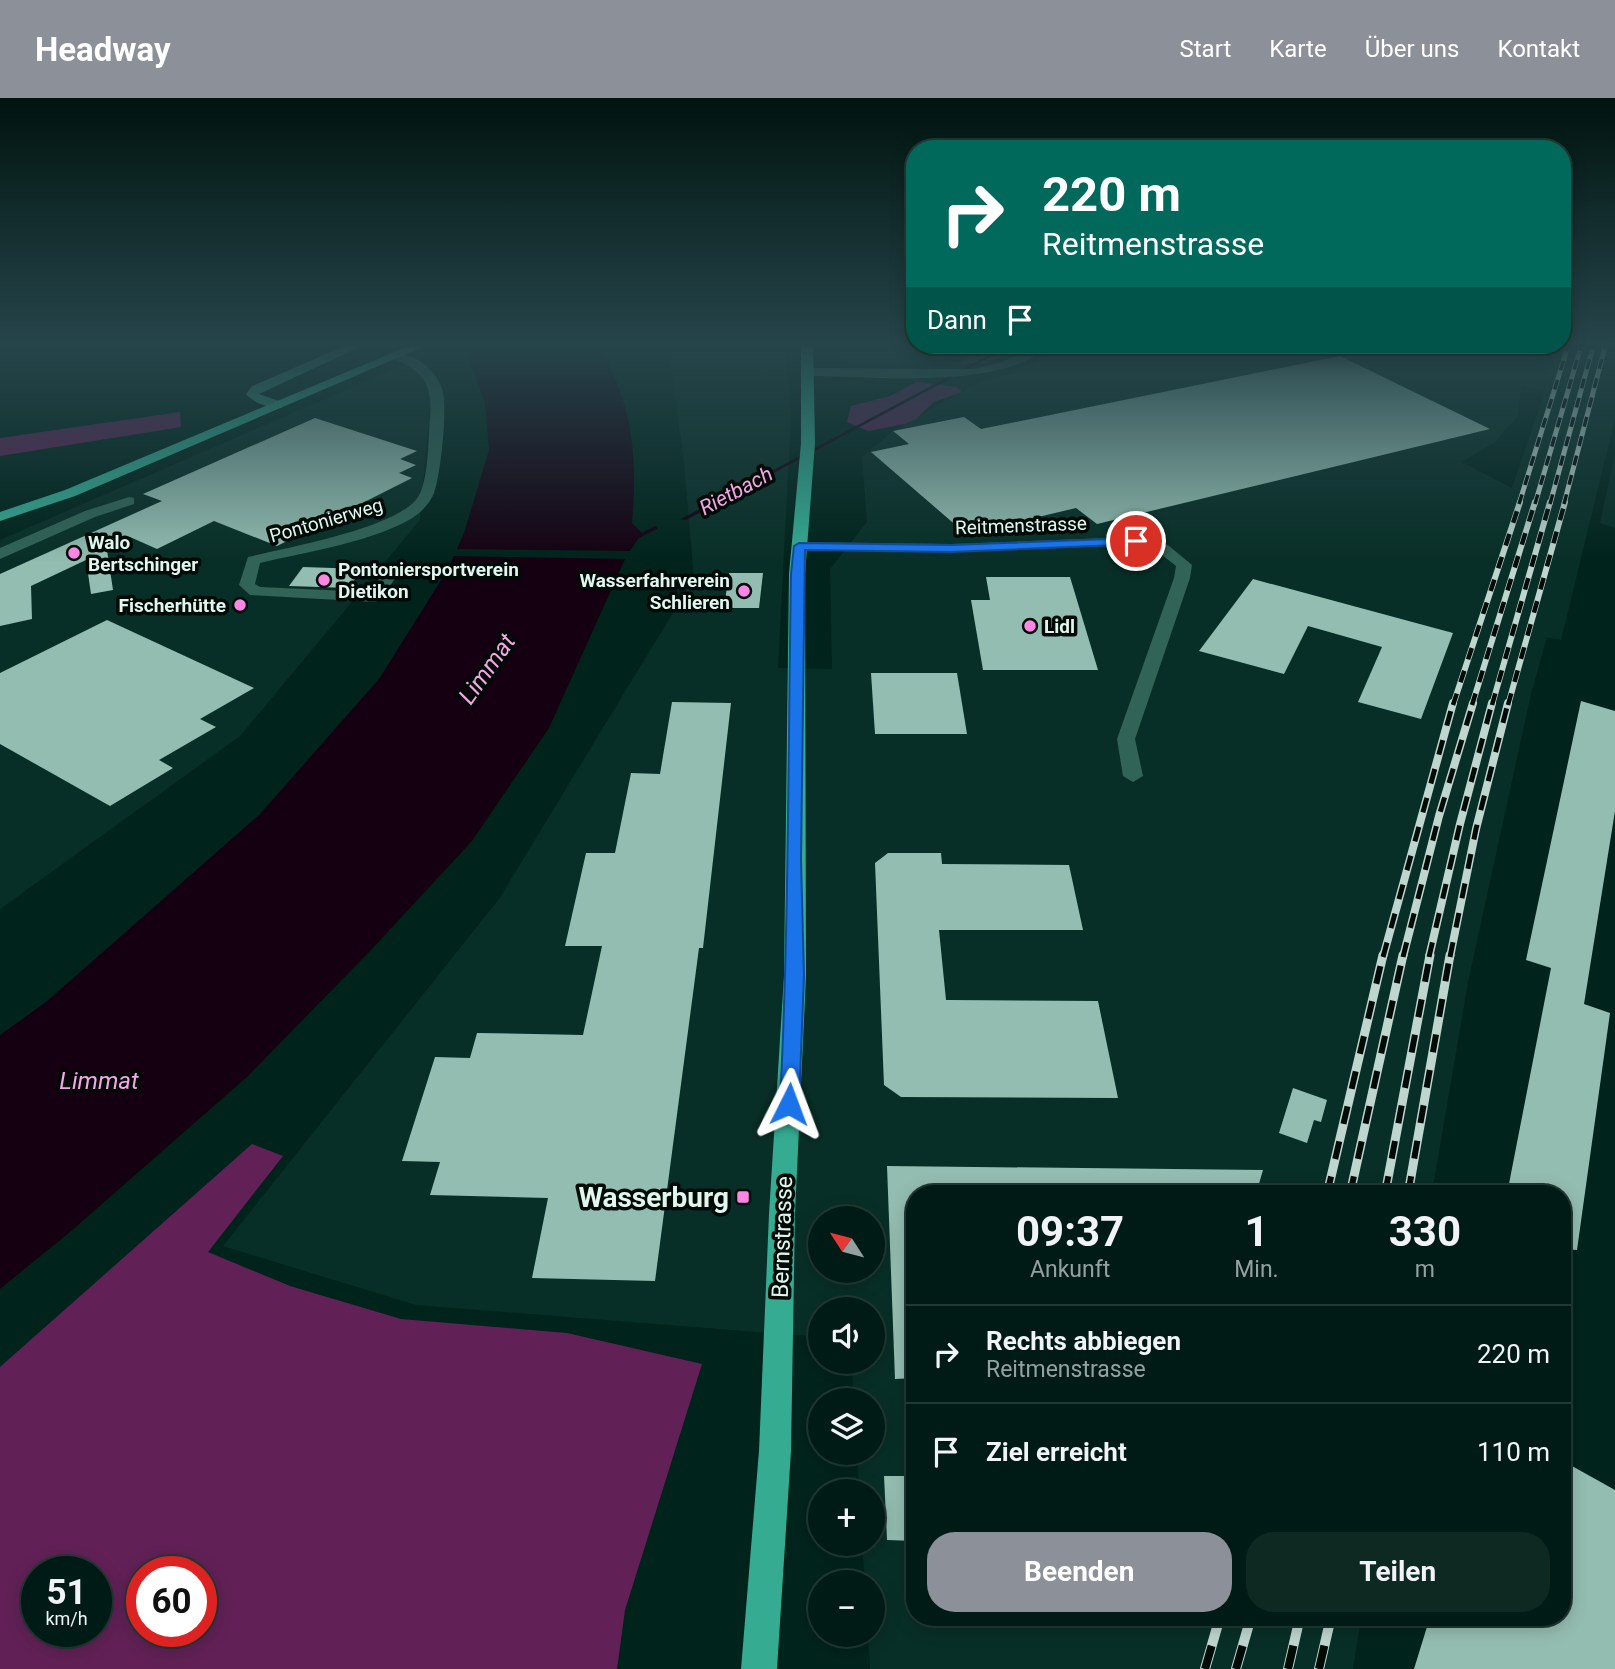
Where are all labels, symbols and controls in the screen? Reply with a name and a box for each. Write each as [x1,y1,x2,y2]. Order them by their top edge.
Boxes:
text: Headway [35,30,171,69]
text: Start [1180,35,1231,63]
text: Karte [1269,35,1327,63]
text: Über uns [1365,35,1459,63]
text: Kontakt [1497,35,1580,63]
text: 220 m [1042,166,1181,223]
icon: right [927,168,1018,259]
text: Reitmenstrasse [1042,225,1264,263]
icon: arrive [1001,301,1039,339]
text: Dann [927,305,987,335]
water label: Rietbach [695,462,777,520]
street label: Pontonierweg [267,493,385,548]
pin [1106,511,1166,571]
street label: Reitmenstrasse [955,512,1087,539]
icon: arrive [1117,522,1155,560]
place label: Walo Bertschinger [88,531,198,576]
marker: Walo Bertschinger [66,545,82,561]
place label: Pontoniersportverein Dietikon [338,558,519,603]
place label: Wasserfahrverein Schlieren [579,569,730,614]
marker: Pontoniersportverein Dietikon [316,572,332,588]
marker: Wasserfahrverein Schlieren [736,583,752,599]
place label: Fischerhütte [119,594,226,617]
marker: Fischerhütte [232,597,248,613]
place label: Lidl [1044,615,1075,638]
marker: Lidl [1022,618,1038,634]
water label: Limmat [453,628,521,710]
water label: Limmat [59,1067,139,1095]
position arrow [752,1067,826,1141]
street label: Bernstrasse [767,1175,798,1299]
place label: Wasserburg [578,1181,729,1214]
marker: Wasserburg [735,1189,751,1205]
north arrow [808,1206,886,1283]
map controls [808,1206,885,1647]
text: 09:37 [1016,1207,1124,1256]
text: 1 [1244,1207,1269,1256]
text: 330 [1389,1207,1461,1256]
text: Ankunft [1030,1256,1110,1283]
text: Min. [1234,1256,1279,1283]
text: m [1415,1256,1435,1283]
button: sound [808,1297,885,1374]
text: Rechts abbiegen [986,1326,1181,1356]
icon: right [927,1335,965,1373]
text: 220 m [1477,1339,1550,1369]
text: Reitmenstrasse [986,1356,1146,1383]
button: layers [808,1388,885,1465]
icon: arrive [927,1433,965,1471]
text: Ziel erreicht [986,1437,1127,1467]
text: 110 m [1477,1437,1550,1467]
button: + [808,1479,885,1556]
button: Beenden [927,1532,1232,1612]
button: Teilen [1246,1532,1550,1612]
speed limit sign: 60 [126,1556,217,1647]
button: − [808,1570,885,1647]
text: 51 [46,1572,87,1613]
text: km/h [45,1608,88,1629]

